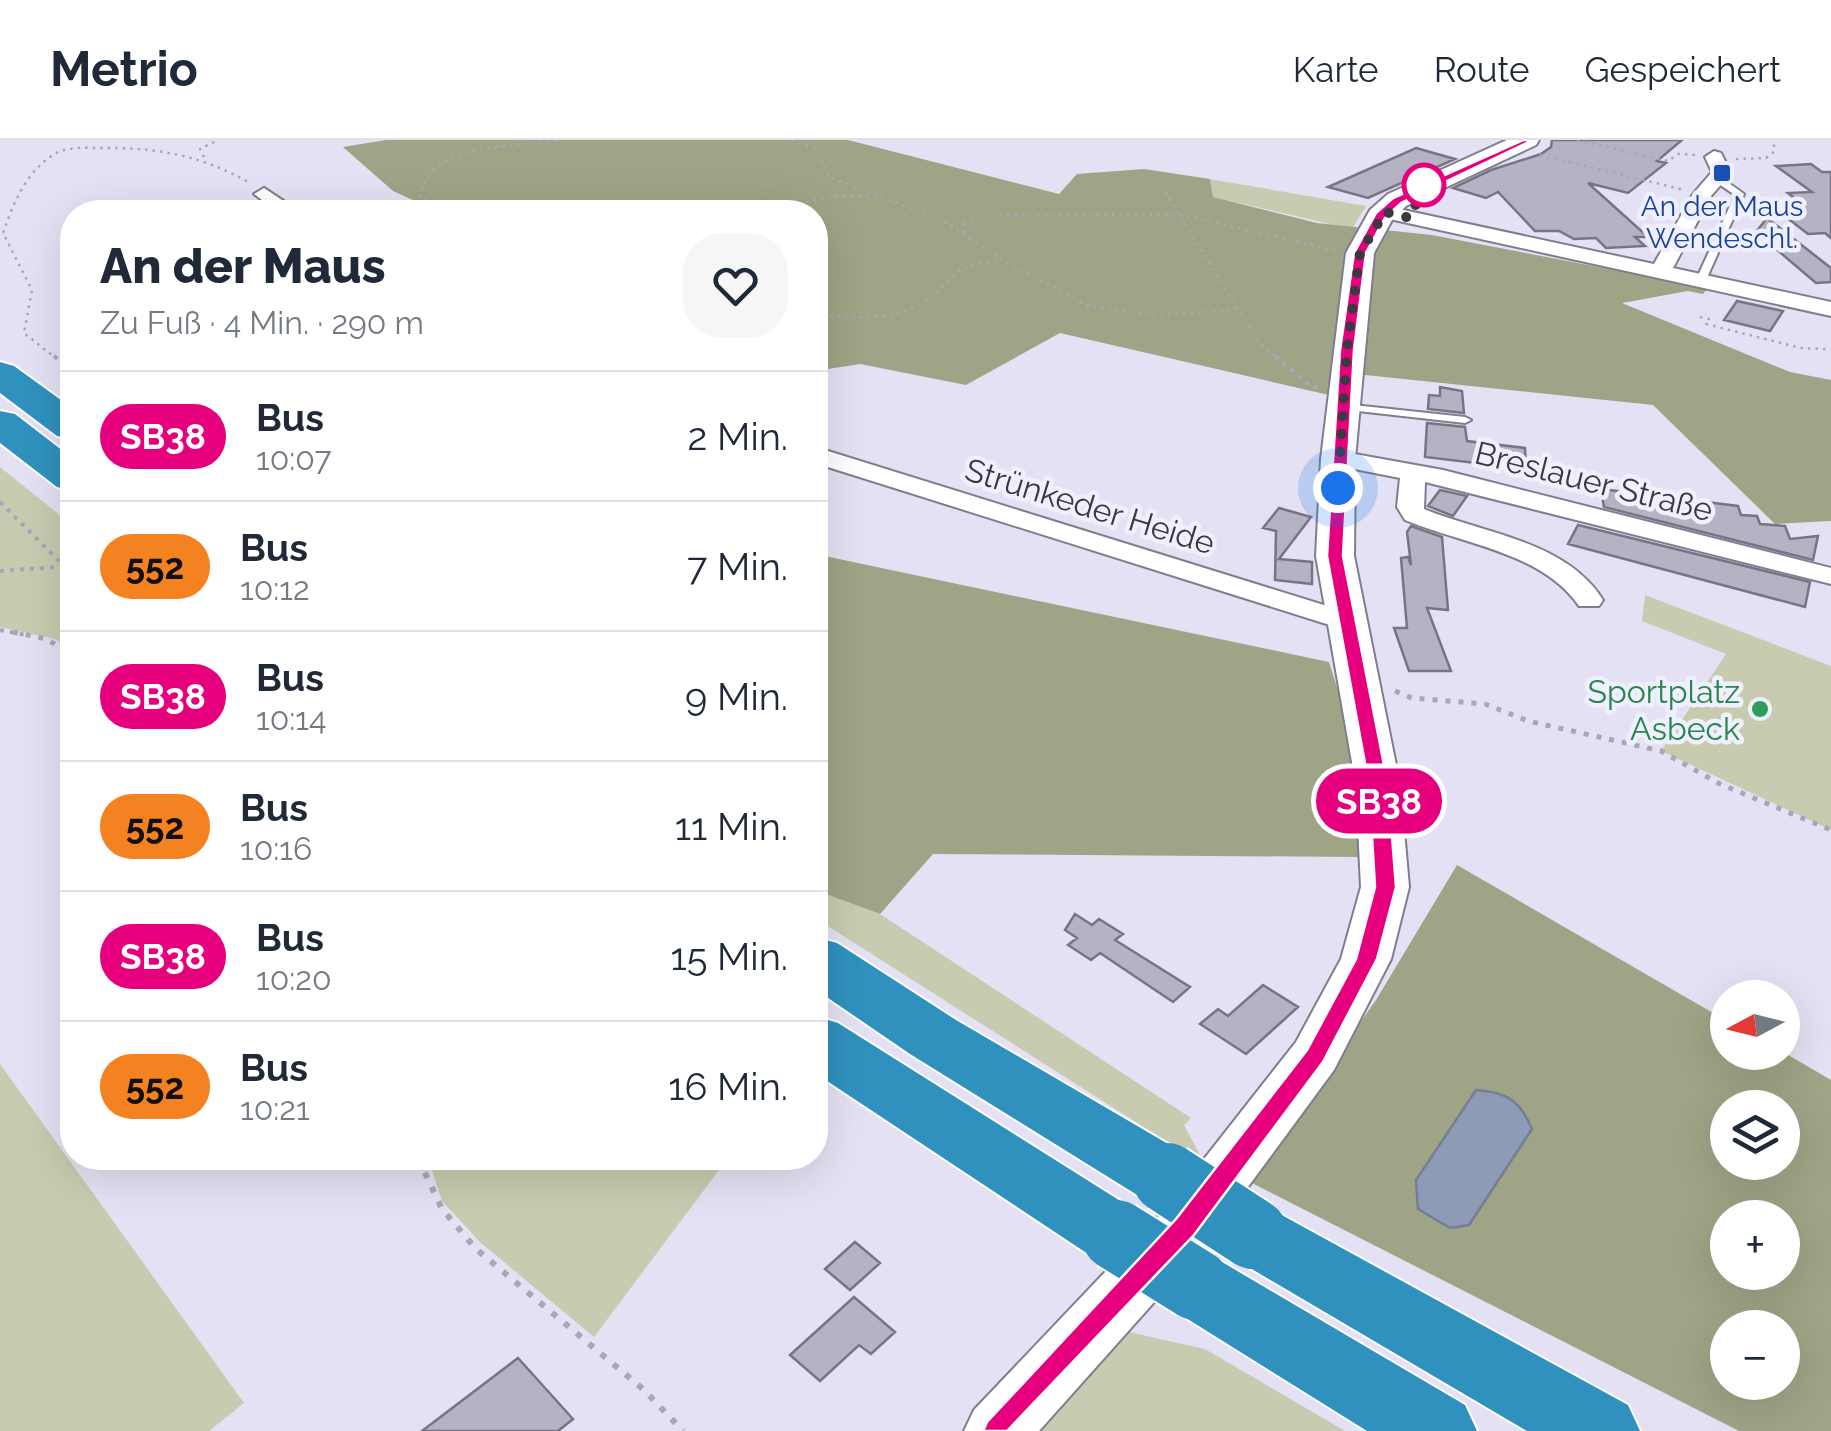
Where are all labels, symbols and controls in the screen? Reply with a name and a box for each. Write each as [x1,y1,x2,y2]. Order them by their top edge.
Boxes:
text: Metrio [50,41,198,97]
text: Karte [1293,49,1379,90]
text: Route [1434,49,1530,90]
text: Gespeichert [1585,49,1781,90]
marker: An der Maus Wendeschl. [1711,162,1733,184]
unlabelled marker [1403,164,1445,206]
place label: An der Maus Wendeschl. [1641,190,1803,255]
button: heart [683,233,788,338]
text: An der Maus [100,238,386,294]
text: Zu Fuß · 4 Min. · 290 m [100,304,424,341]
text: Bus [256,395,324,440]
text: 2 Min. [688,414,788,459]
text: SB38 [120,416,206,457]
street label: Breslauer Straße [1471,434,1717,528]
text: 10:07 [256,440,332,477]
street label: Strünkeder Heide [961,450,1219,562]
your location [1313,463,1363,513]
text: Bus [240,525,308,570]
text: 7 Min. [687,544,788,589]
text: 552 [126,546,184,587]
text: 10:12 [240,570,310,607]
text: Bus [256,655,324,700]
place label: Sportplatz Asbeck [1588,673,1740,747]
text: 9 Min. [685,674,788,719]
text: SB38 [120,676,206,717]
marker: Sportplatz Asbeck [1749,698,1771,720]
text: 10:14 [256,700,326,737]
line badge: SB38 [1309,768,1449,834]
text: SB38 [1336,781,1422,822]
text: Bus [240,785,308,830]
text: 11 Min. [675,804,788,849]
text: 552 [126,806,184,847]
text: 10:16 [240,830,312,867]
text: Bus [256,915,324,960]
text: 15 Min. [670,934,788,979]
text: SB38 [120,936,206,977]
text: 10:20 [256,960,332,997]
north arrow [1710,980,1800,1070]
map controls [1710,980,1800,1400]
text: Bus [240,1045,308,1090]
text: 16 Min. [668,1064,788,1109]
text: 552 [126,1066,184,1107]
text: 10:21 [240,1090,310,1127]
button: layers [1710,1090,1800,1180]
button: + [1710,1200,1800,1290]
button: − [1710,1310,1800,1400]

